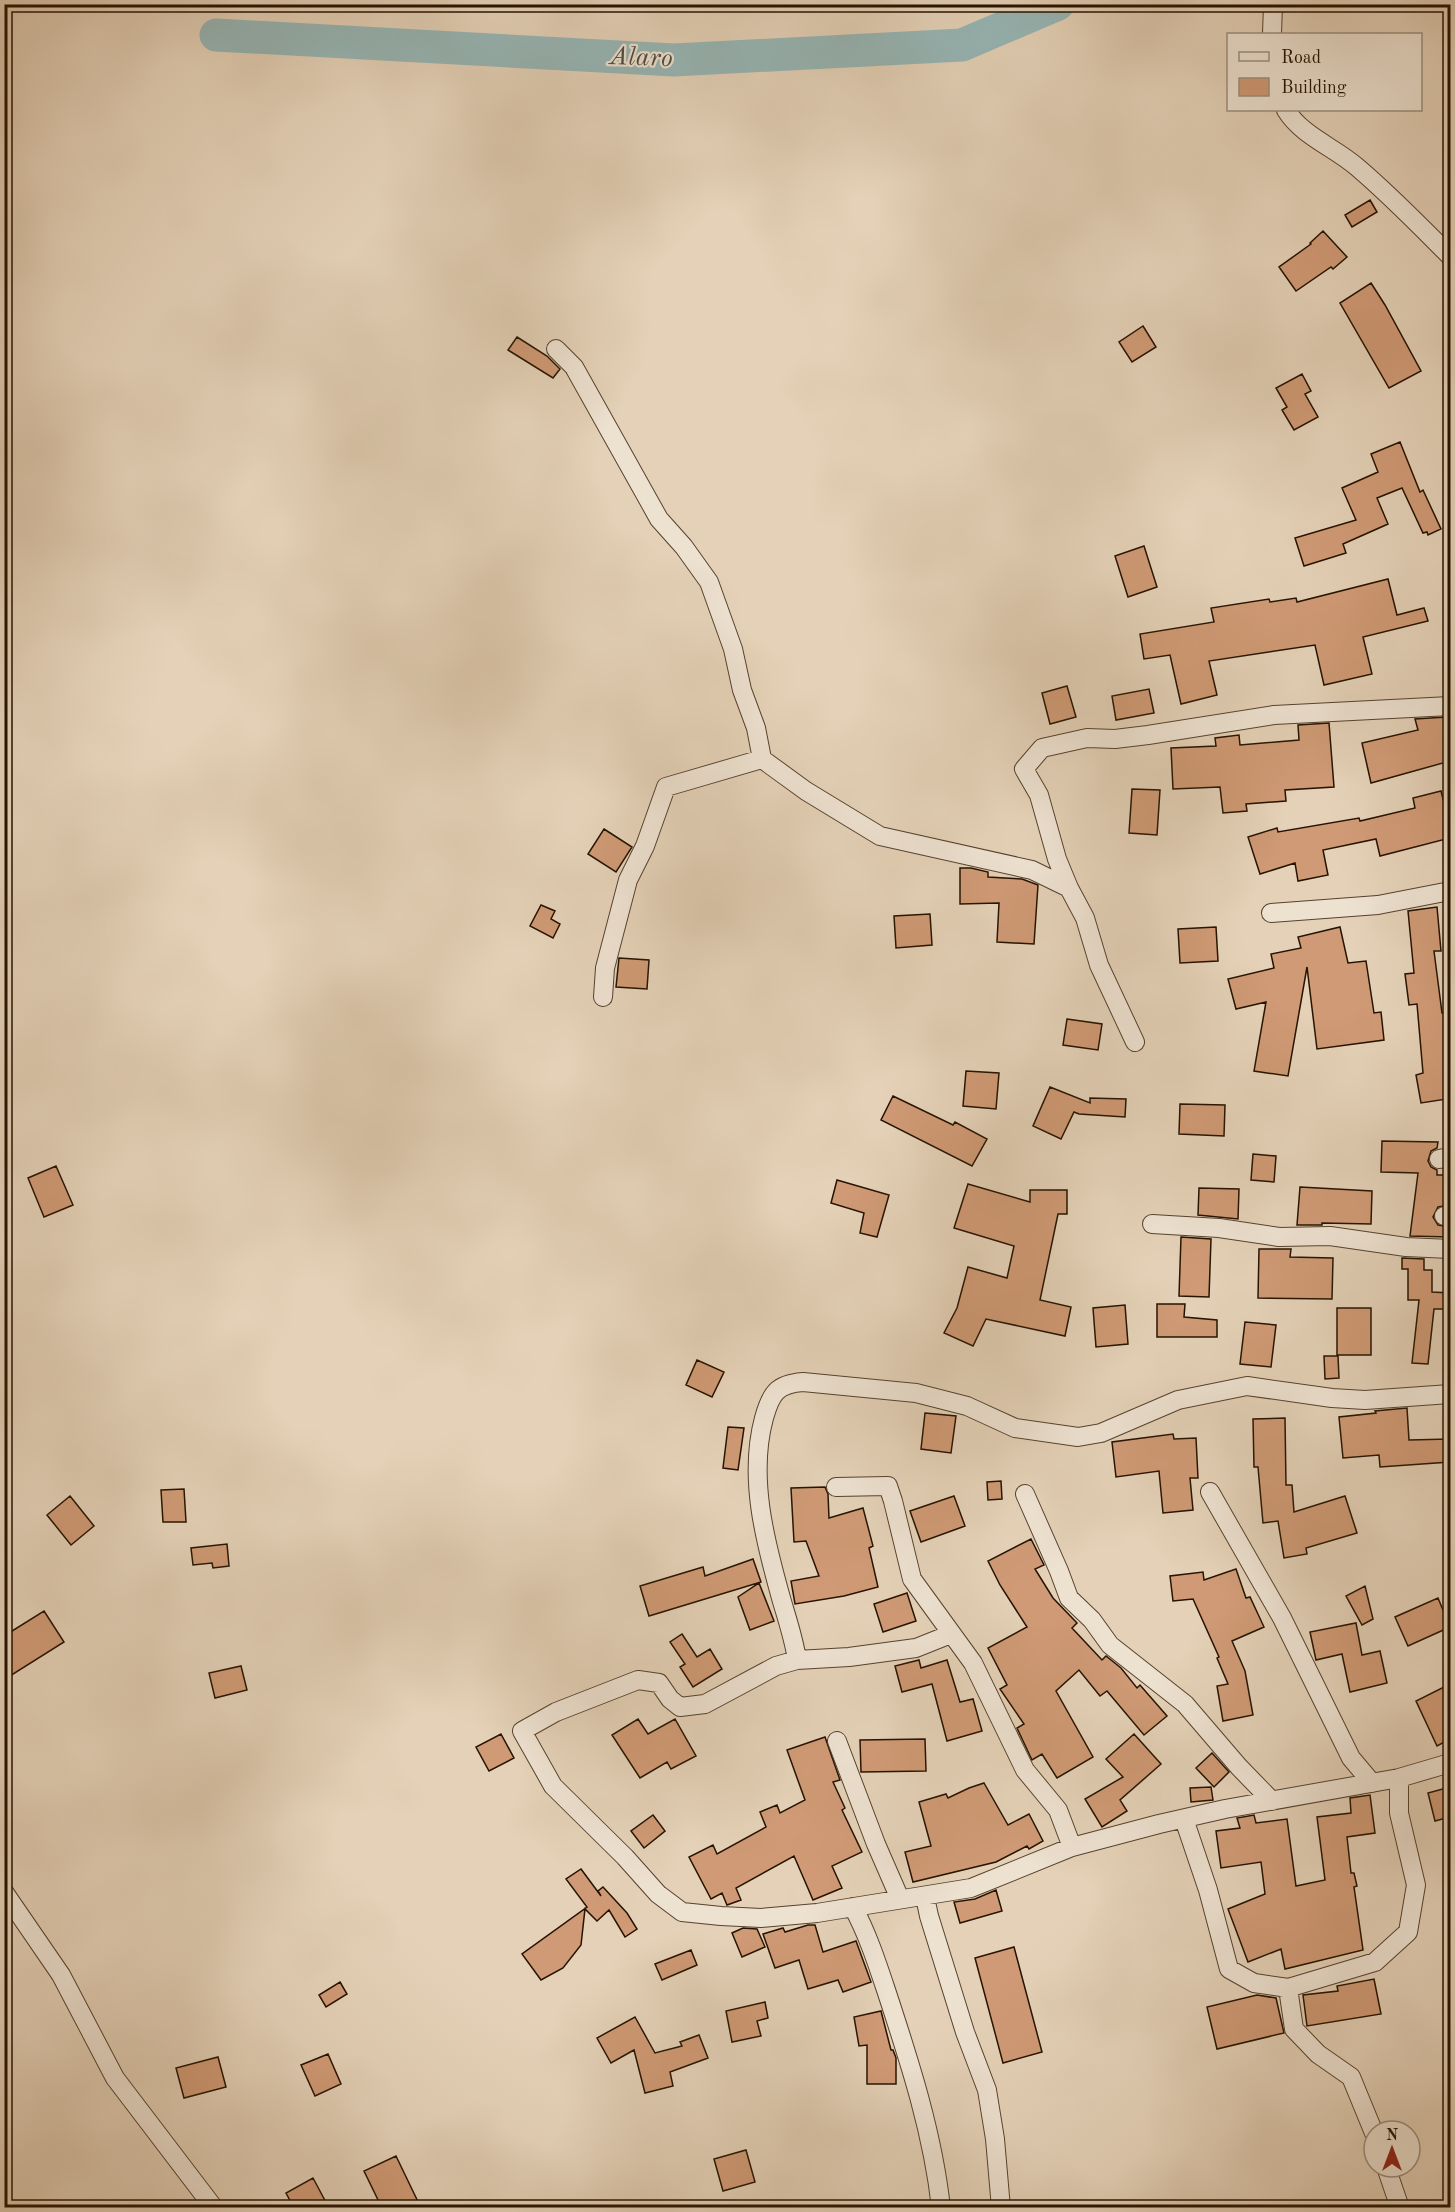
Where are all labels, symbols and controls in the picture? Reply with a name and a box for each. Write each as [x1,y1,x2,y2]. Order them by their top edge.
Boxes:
legend [1227,33,1422,111]
water label: Alaro [607,44,673,72]
text: Road [1281,49,1321,67]
text: Building [1281,79,1347,97]
north arrow [1362,2119,1422,2179]
text: N [1386,2128,1399,2144]

